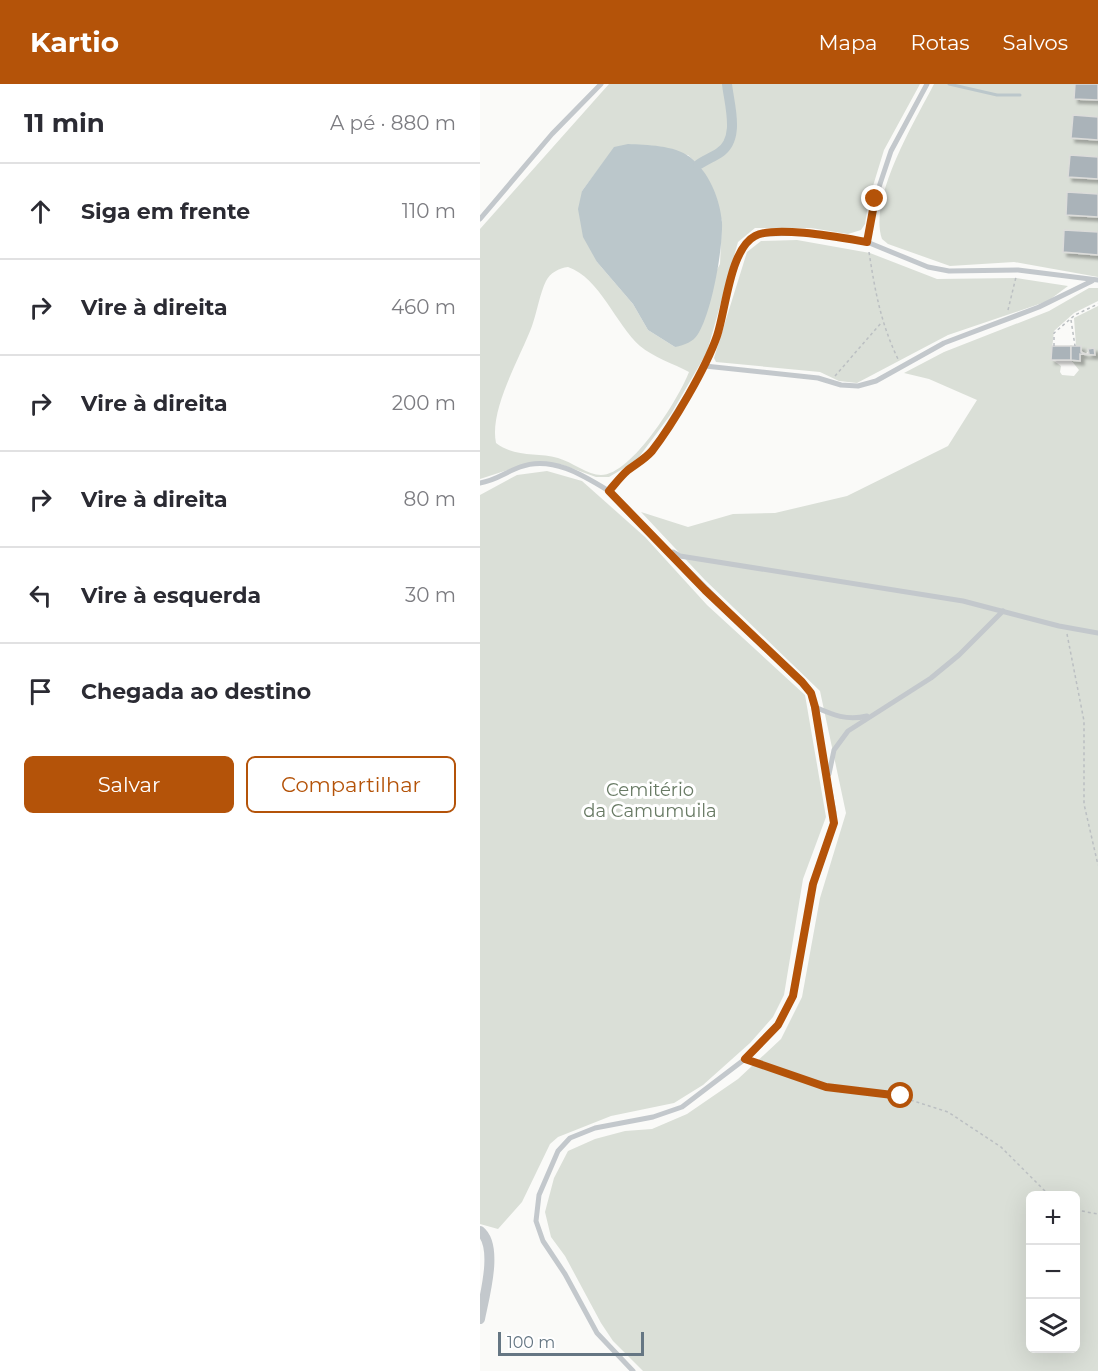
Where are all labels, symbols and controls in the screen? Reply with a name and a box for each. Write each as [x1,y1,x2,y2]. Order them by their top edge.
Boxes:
text: Kartio [30,25,119,59]
text: Mapa [818,30,877,55]
text: Rotas [910,30,970,55]
text: Salvos [1003,30,1068,55]
text: 11 min [24,107,105,139]
text: A pé · 880 m [330,111,456,135]
route end [861,185,887,211]
icon: ahead [24,195,57,228]
text: Siga em frente [81,198,250,225]
text: 110 m [402,199,456,223]
icon: right [24,291,57,324]
text: Vire à direita [81,294,228,321]
text: 460 m [391,295,456,319]
icon: right [24,387,57,420]
text: Vire à direita [81,390,228,417]
text: 200 m [392,391,456,415]
icon: right [24,483,57,516]
text: Vire à direita [81,486,228,513]
text: 80 m [404,487,456,511]
icon: left [24,579,57,612]
text: Vire à esquerda [81,582,261,609]
text: 30 m [405,583,456,607]
icon: arrive [24,675,57,708]
text: Chegada ao destino [81,678,311,705]
button: Salvar [24,756,234,813]
button: Compartilhar [246,756,456,813]
park label: Cemitério da Camumuila [583,779,717,822]
route start [887,1082,913,1108]
map controls [1026,1191,1080,1353]
button: + [1026,1191,1080,1245]
button: − [1026,1245,1080,1299]
button: layers [1026,1299,1080,1353]
scale bar [498,1329,644,1356]
text: 100 m [507,1333,555,1352]

